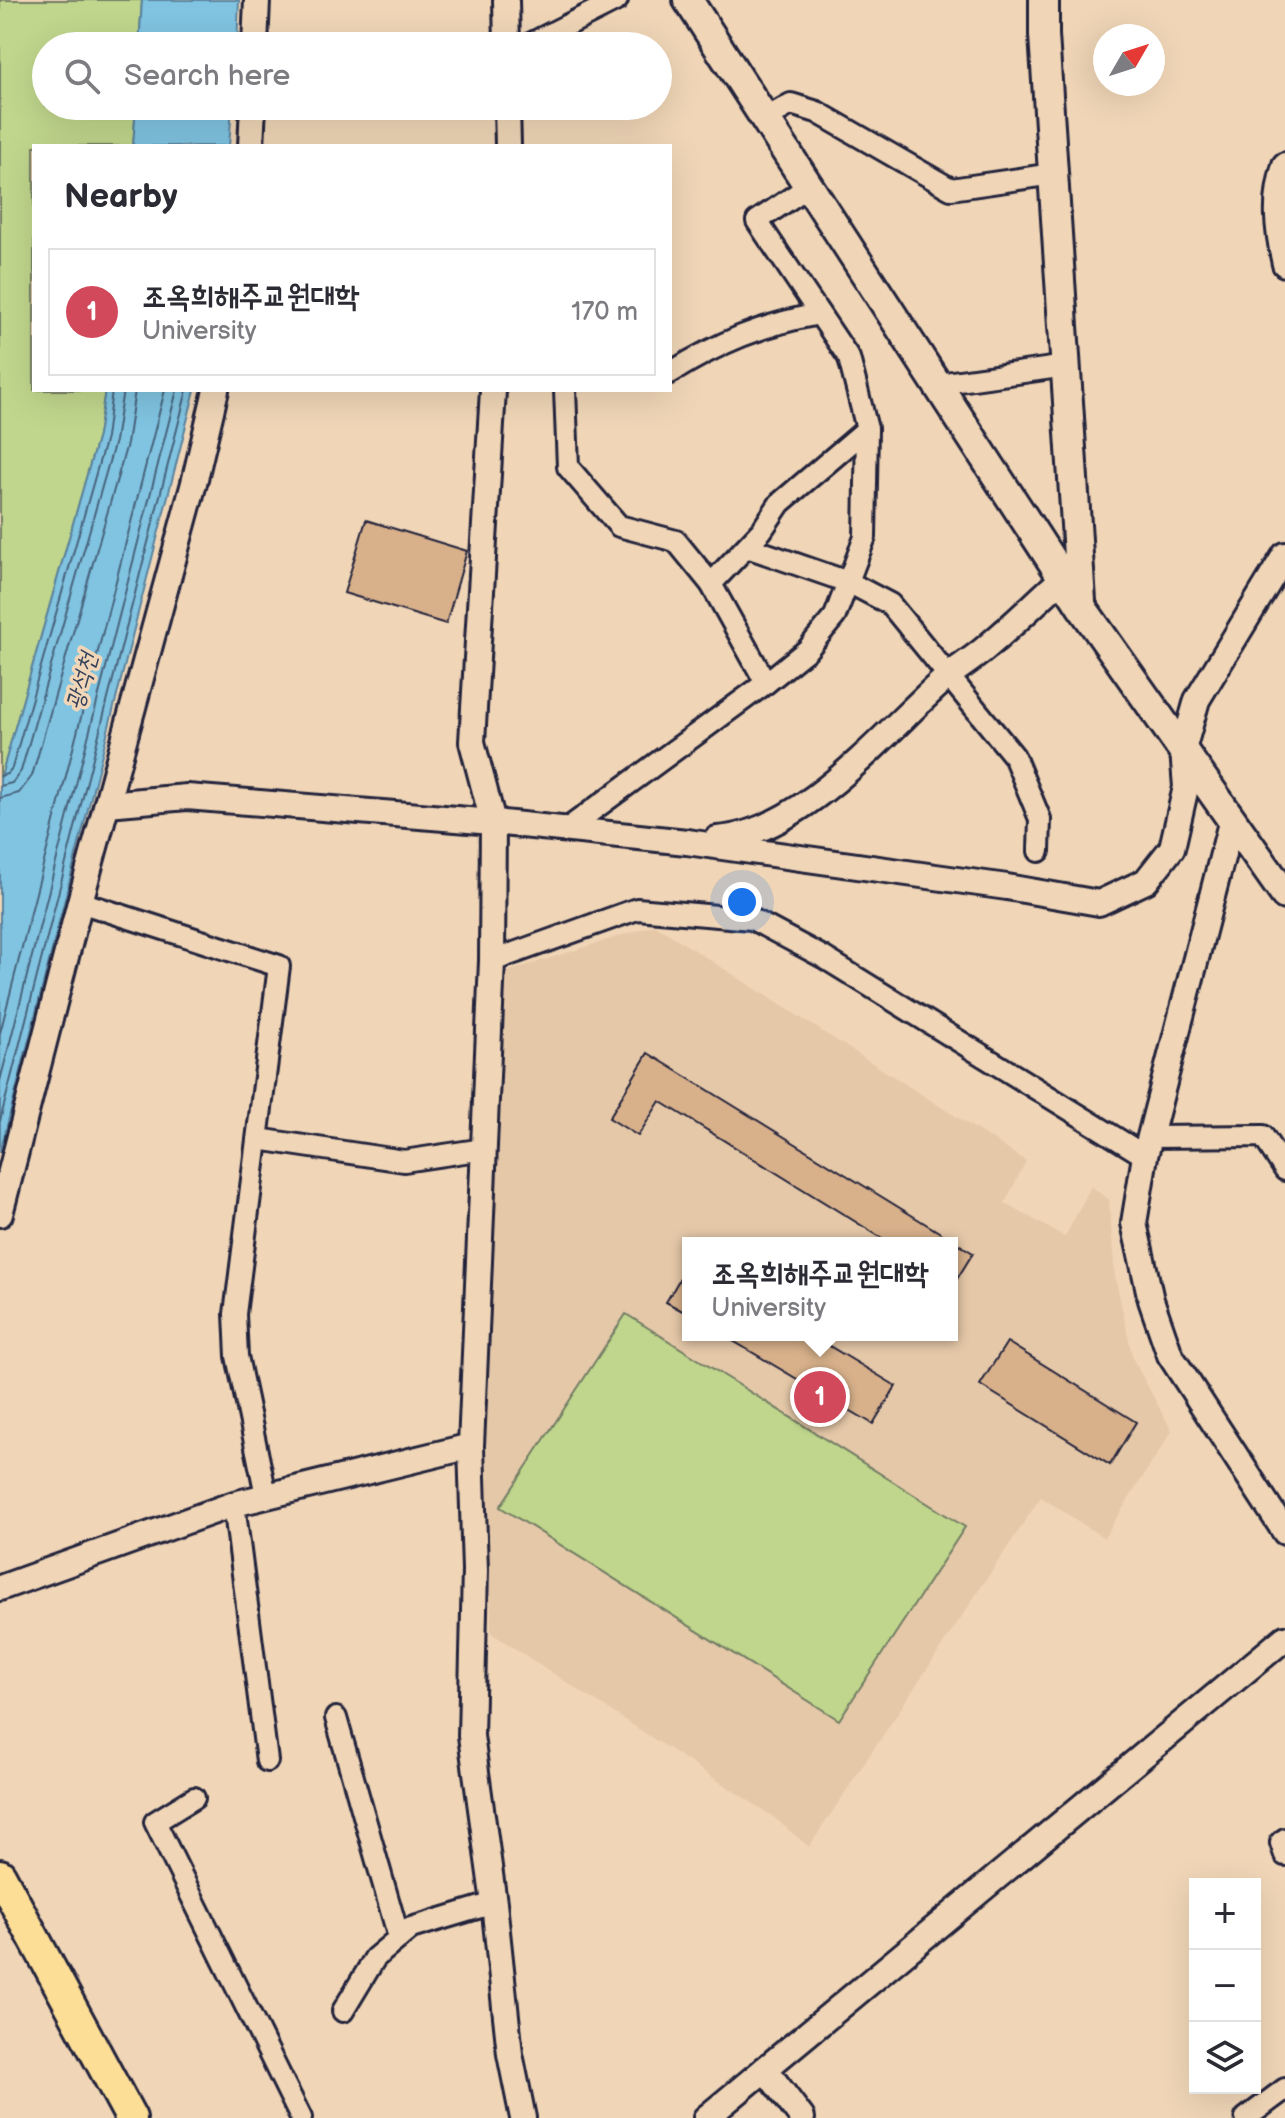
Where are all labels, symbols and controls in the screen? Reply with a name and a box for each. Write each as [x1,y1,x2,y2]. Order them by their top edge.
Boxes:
north arrow [1093,24,1165,96]
search box [32,32,672,120]
icon: search [60,54,104,98]
text: Search here [124,58,290,94]
text: Nearby [64,176,178,217]
text: 조옥희해주교원대학 [142,279,359,315]
text: 1 [87,297,97,328]
text: 170 m [571,297,638,328]
text: University [142,316,257,347]
water label: 광석천 [60,647,104,713]
your location [722,882,762,922]
popup [682,1237,958,1341]
text: 조옥희해주교원대학 [711,1256,929,1292]
text: University [711,1293,826,1324]
pin: 1 [794,1367,846,1427]
map controls [1189,1878,1261,2094]
button: + [1189,1878,1261,1950]
button: − [1189,1950,1261,2022]
button: layers [1189,2022,1261,2094]

